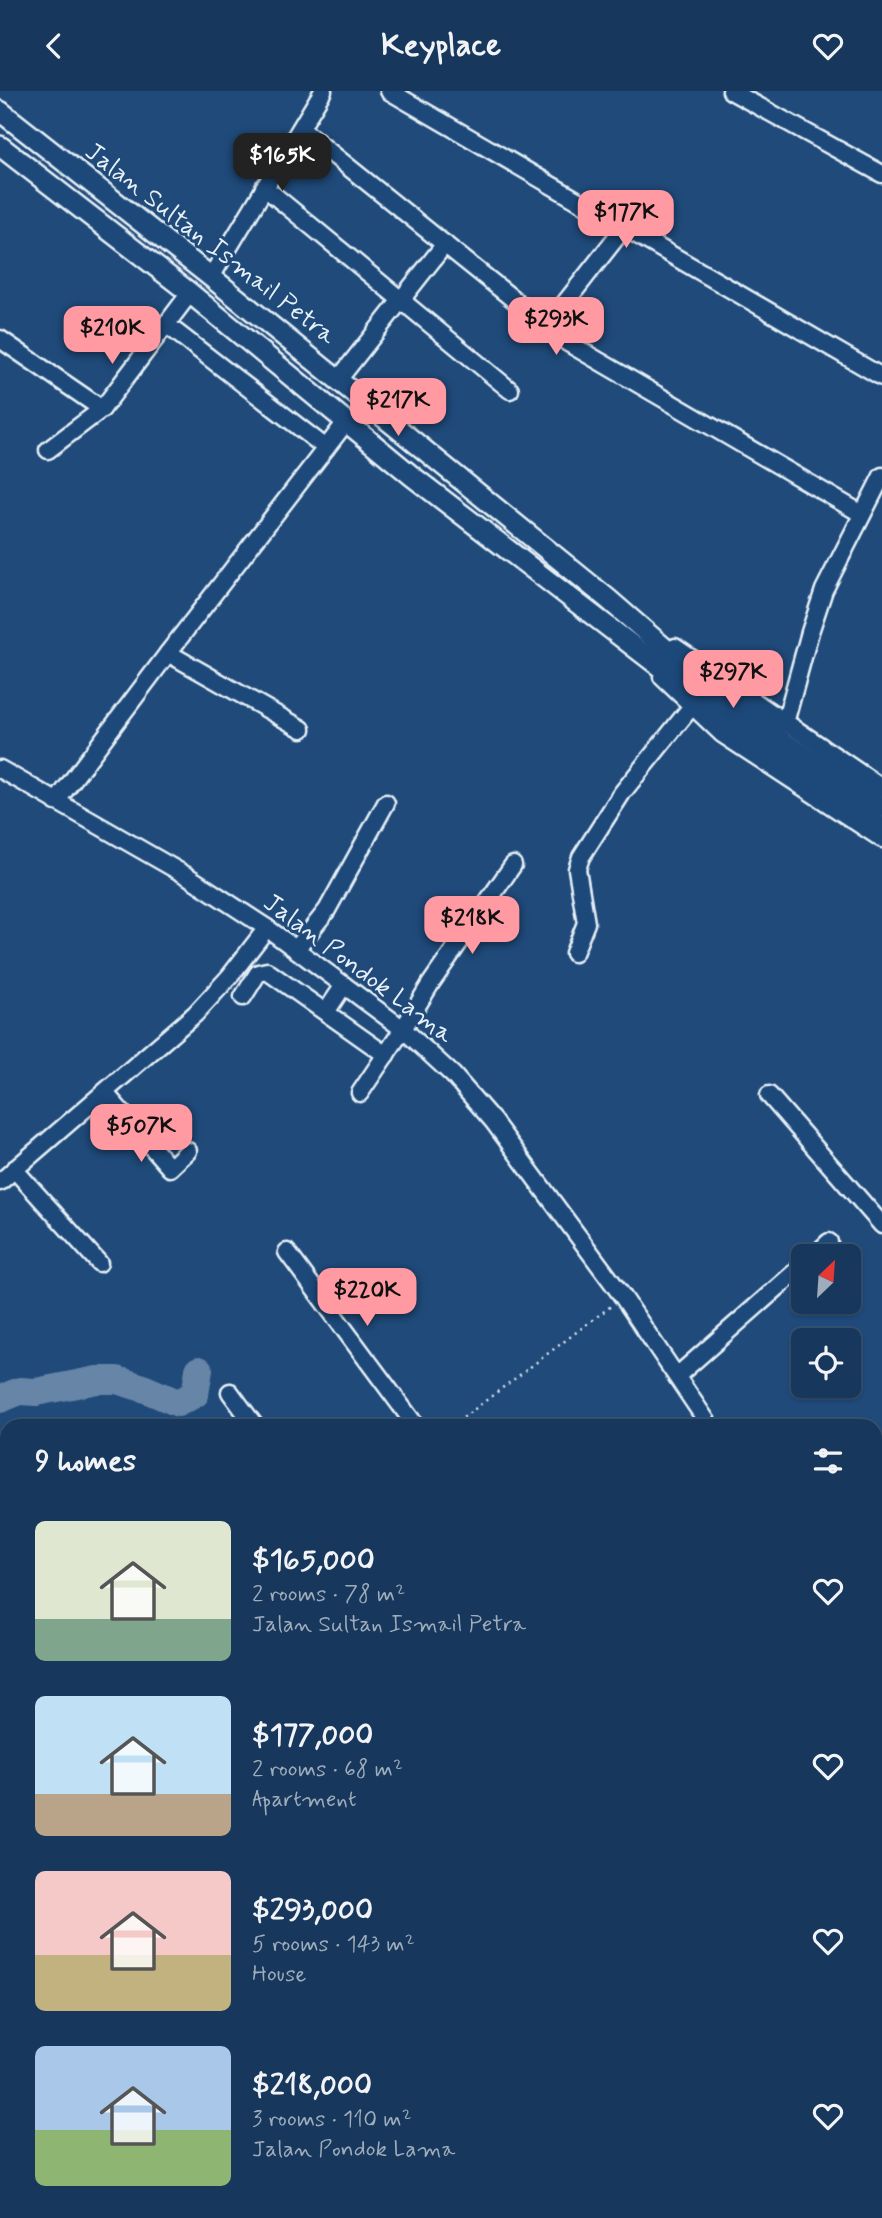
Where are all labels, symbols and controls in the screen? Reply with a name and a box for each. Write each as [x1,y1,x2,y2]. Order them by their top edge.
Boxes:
text: Keyplace [381,25,501,67]
icon: back [35,27,73,65]
icon: heart [809,27,847,65]
pin: $165K [233,133,331,193]
street label: Jalan Sultan Ismail Petra [78,135,343,353]
text: $165K [249,141,315,171]
pin: $177K [577,191,675,250]
text: $177K [594,198,658,228]
pin: $293K [507,297,605,357]
text: $293K [524,305,588,335]
pin: $210K [63,307,161,366]
text: $210K [80,314,144,344]
pin: $217K [349,379,447,438]
text: $217K [366,386,430,416]
pin: $297K [684,651,782,710]
text: $297K [699,658,767,688]
street label: Jalan Pondok Lama [256,886,460,1052]
pin: $218K [423,897,521,956]
text: $218K [440,904,504,934]
pin: $507K [92,1105,190,1164]
text: $507K [106,1112,176,1142]
north arrow [791,1244,861,1314]
map controls [791,1244,861,1398]
pin: $220K [318,1269,416,1328]
text: $220K [334,1276,401,1306]
button: locate [791,1328,861,1398]
text: 9 homes [35,1442,136,1481]
icon: filters [809,1442,847,1480]
text: $165,000 [252,1541,375,1580]
icon: home [91,1549,175,1633]
icon: heart [809,1572,847,1610]
text: 2 rooms · 78 m² [252,1580,405,1610]
text: Jalan Sultan Ismail Petra [252,1610,526,1640]
text: $177,000 [252,1716,373,1755]
icon: home [91,1724,175,1808]
icon: heart [809,1747,847,1785]
text: 2 rooms · 68 m² [252,1755,403,1785]
text: Apartment [252,1785,357,1815]
text: $293,000 [252,1891,373,1930]
icon: home [91,1899,175,1983]
icon: heart [809,1922,847,1960]
text: 5 rooms · 143 m² [252,1930,415,1960]
text: House [252,1960,306,1990]
text: $218,000 [252,2066,372,2105]
icon: home [91,2074,175,2158]
icon: heart [809,2097,847,2135]
text: 3 rooms · 110 m² [252,2105,412,2135]
text: Jalan Pondok Lama [252,2135,455,2165]

